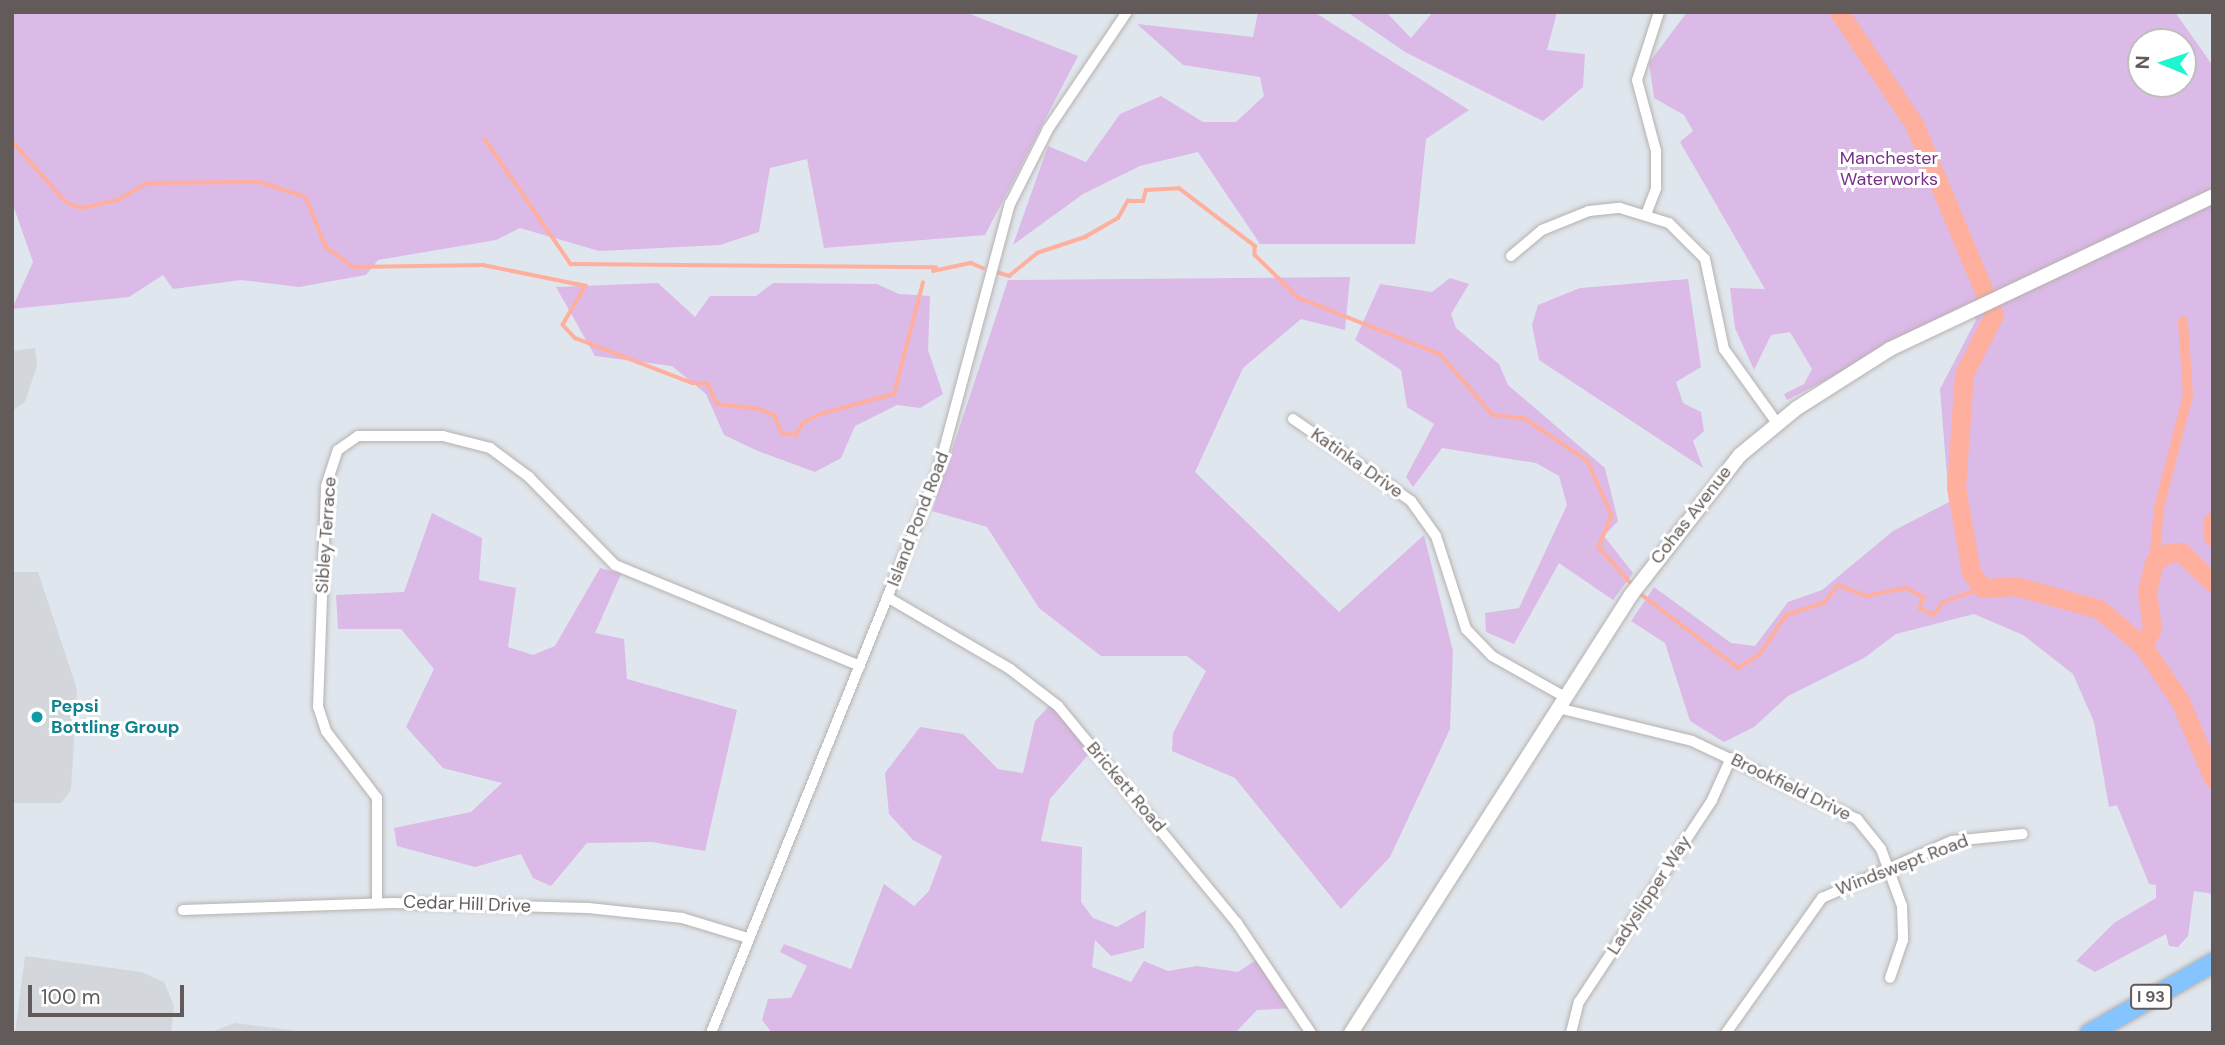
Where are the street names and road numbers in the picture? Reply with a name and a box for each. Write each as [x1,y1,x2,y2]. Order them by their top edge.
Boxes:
street label: Katinka Drive [1307,423,1407,503]
street label: Island Pond Road [882,449,954,589]
street label: Cohas Avenue [1646,462,1736,568]
street label: Sibley Terrace [311,476,341,594]
street label: Brickett Road [1082,737,1170,837]
street label: Brookfield Drive [1728,749,1854,825]
street label: Windswept Road [1833,830,1971,900]
street label: Ladyslipper Way [1602,831,1696,959]
street label: Cedar Hill Drive [403,891,531,917]
road number: I 93 [2130,984,2172,1009]

